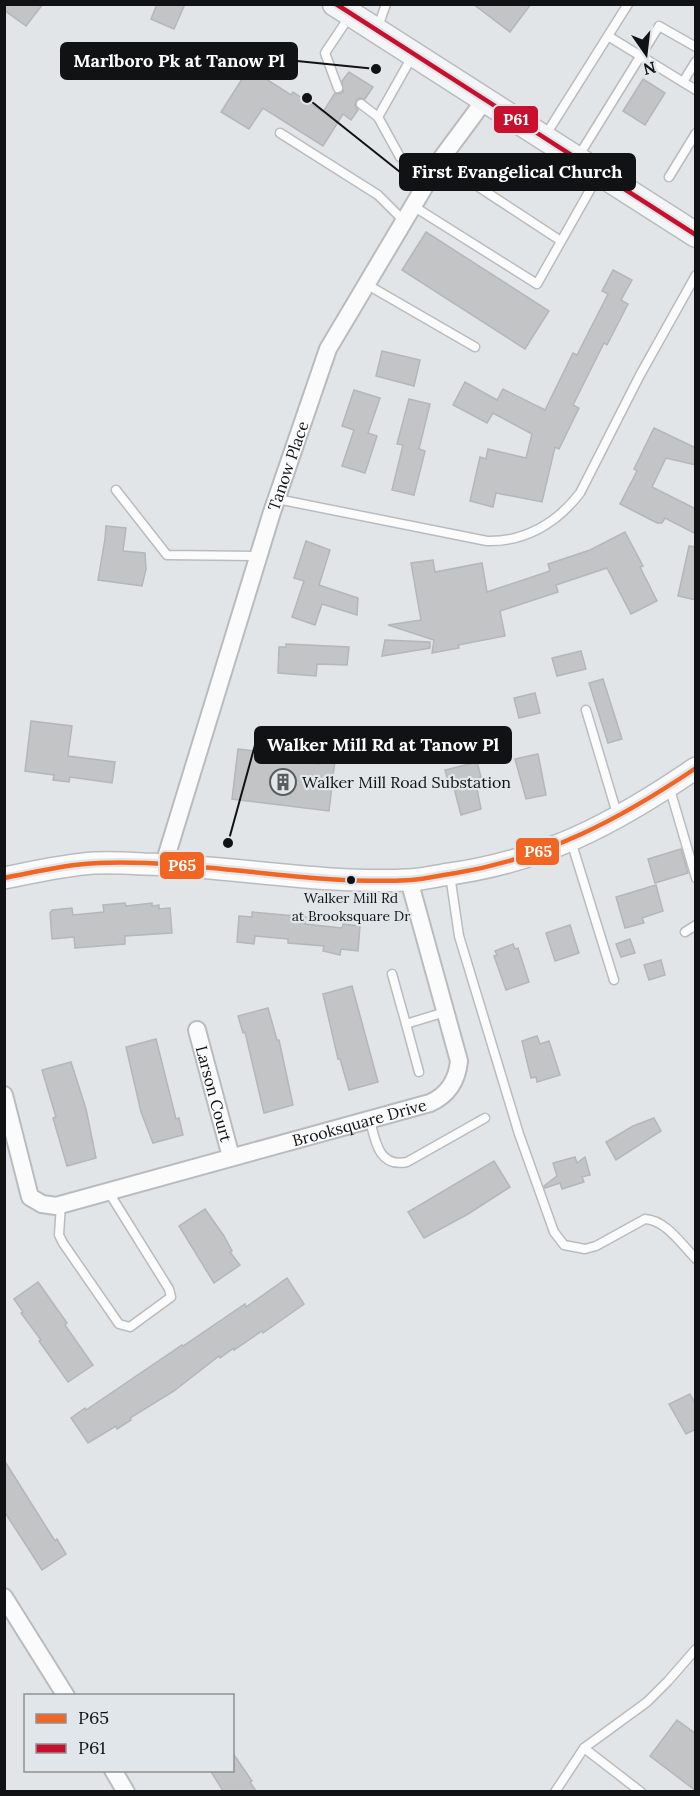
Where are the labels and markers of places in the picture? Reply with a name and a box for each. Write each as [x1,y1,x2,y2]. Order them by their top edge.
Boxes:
callout: Marlboro Pk at Tanow Pl [61,43,297,79]
callout: First Evangelical Church [400,154,635,190]
callout: Walker Mill Rd at Tanow Pl [255,727,511,763]
building icon: Walker Mill Road Substation [268,767,298,797]
place label: Walker Mill Road Substation [302,772,511,792]
marker: Walker Mill Rd at Brooksquare Dr [345,874,357,886]
place label: Walker Mill Rd at Brooksquare Dr [292,889,410,925]

